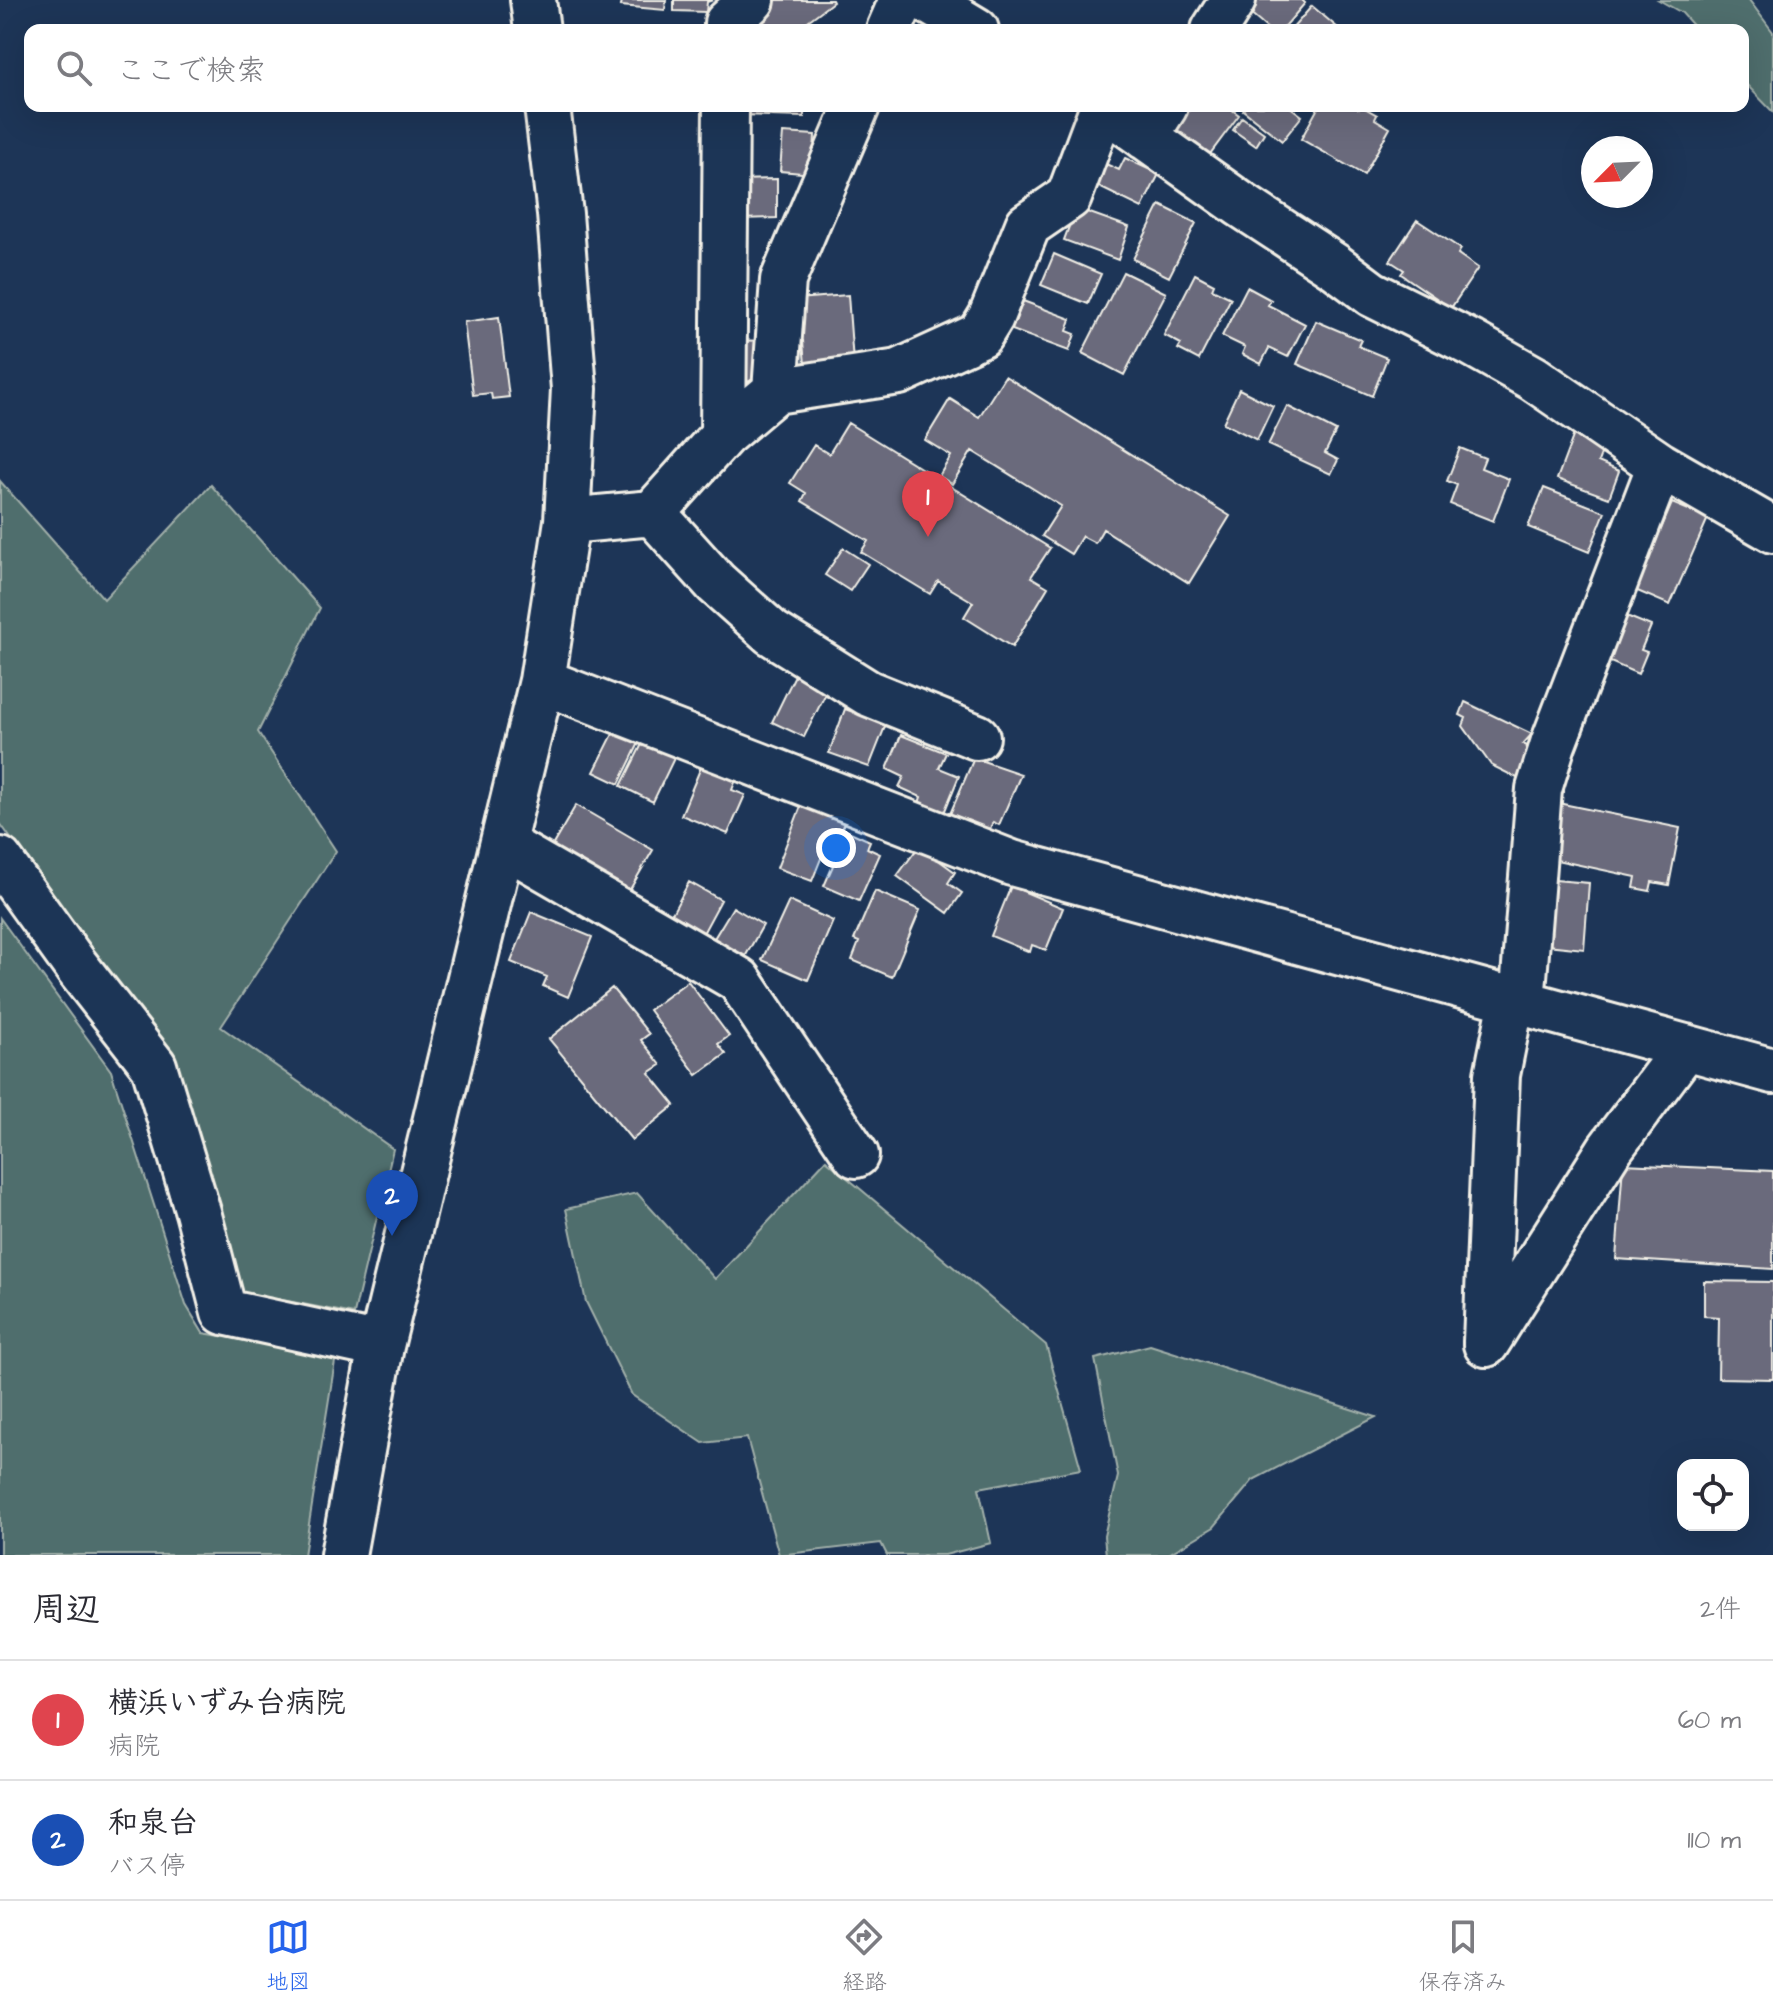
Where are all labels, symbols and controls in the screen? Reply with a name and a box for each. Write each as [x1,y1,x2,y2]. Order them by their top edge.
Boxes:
search box [24,24,1749,112]
icon: search [52,46,96,90]
text: ここで検索 [116,50,266,92]
north arrow [1581,136,1653,208]
pin: 1 [902,471,954,537]
your location [816,828,856,868]
pin: 2 [366,1170,418,1236]
map controls [1677,1459,1749,1531]
button: locate [1677,1459,1749,1531]
text: 周辺 [32,1586,100,1634]
text: 2件 [1700,1591,1741,1627]
text: 横浜いずみ台病院 [108,1682,346,1724]
text: 1 [56,1702,60,1738]
text: 60 m [1678,1702,1741,1738]
text: 病院 [108,1728,160,1764]
text: 和泉台 [108,1802,198,1844]
text: 2 [51,1822,65,1858]
text: 110 m [1687,1822,1741,1858]
text: バス停 [108,1848,186,1884]
tab: 地図 [266,1915,310,1998]
tab: 経路 [842,1915,887,1998]
tab: 保存済み [1419,1915,1507,1998]

